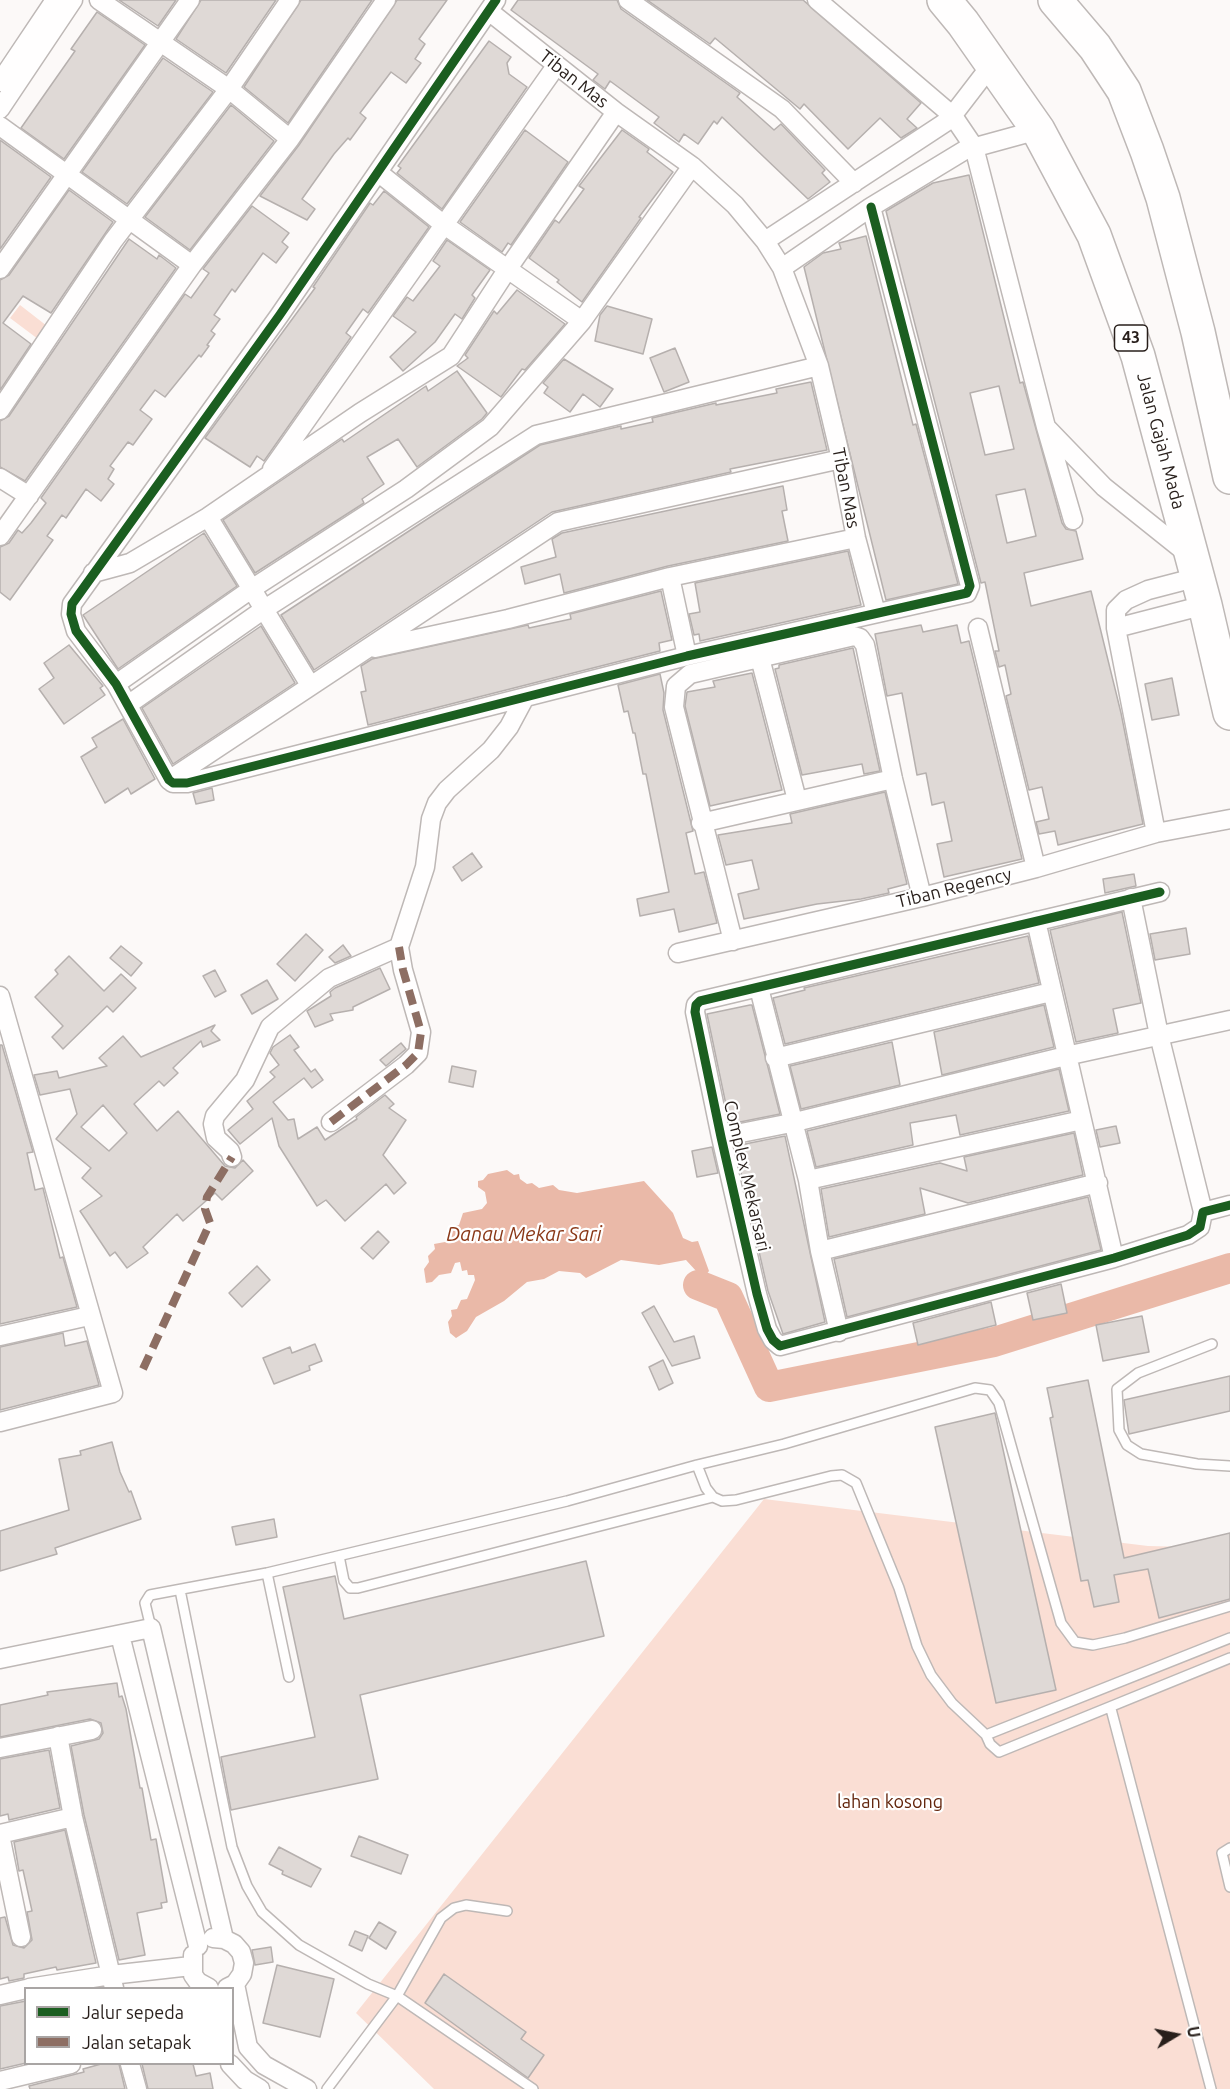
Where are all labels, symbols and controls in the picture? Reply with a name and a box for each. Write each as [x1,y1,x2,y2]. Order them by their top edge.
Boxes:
street label: Tiban Mas [535,45,613,113]
road number: 43 [1114,325,1148,351]
street label: Jalan Gajah Mada [1132,370,1190,512]
street label: Tiban Mas [828,446,864,530]
street label: Tiban Regency [894,863,1014,913]
street label: Complex Mekarsari [719,1098,775,1254]
water label: Danau Mekar Sari [446,1222,602,1246]
park label: lahan kosong [837,1791,943,1813]
legend [24,1987,234,2065]
text: Jalur sepeda [82,2002,184,2022]
north arrow [1146,2005,1206,2065]
text: U [1184,2025,1204,2039]
text: Jalan setapak [82,2032,191,2052]

